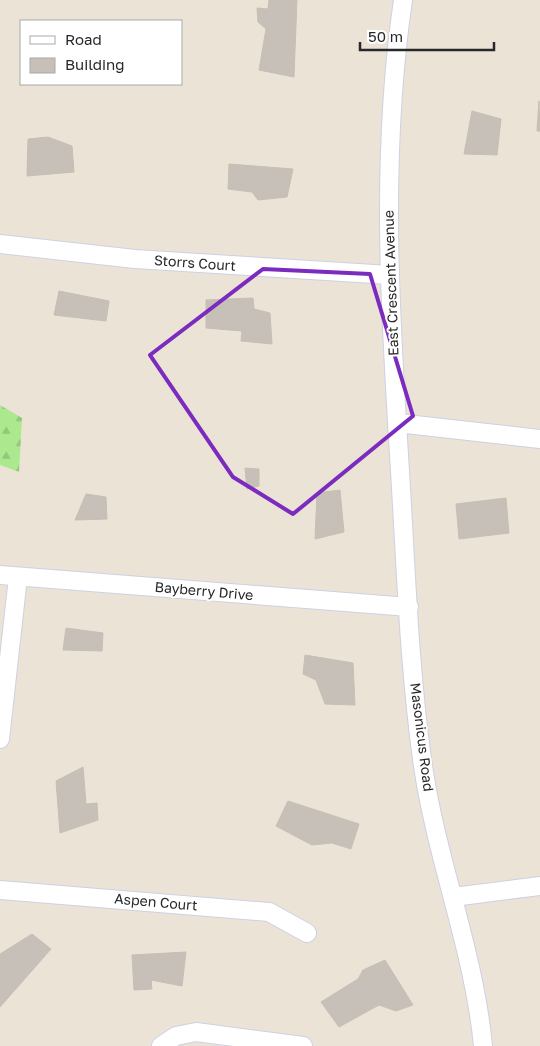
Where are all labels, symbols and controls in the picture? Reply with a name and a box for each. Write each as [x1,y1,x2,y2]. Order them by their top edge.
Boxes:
legend [20,20,182,85]
scale bar [360,20,494,52]
text: 50 m [368,27,403,45]
text: Road [65,30,102,48]
text: Building [65,55,125,73]
street label: East Crescent Avenue [379,210,402,356]
street label: Storrs Court [153,251,237,274]
street label: Bayberry Drive [154,578,254,603]
street label: Masonicus Road [407,682,438,792]
street label: Aspen Court [114,889,198,914]

